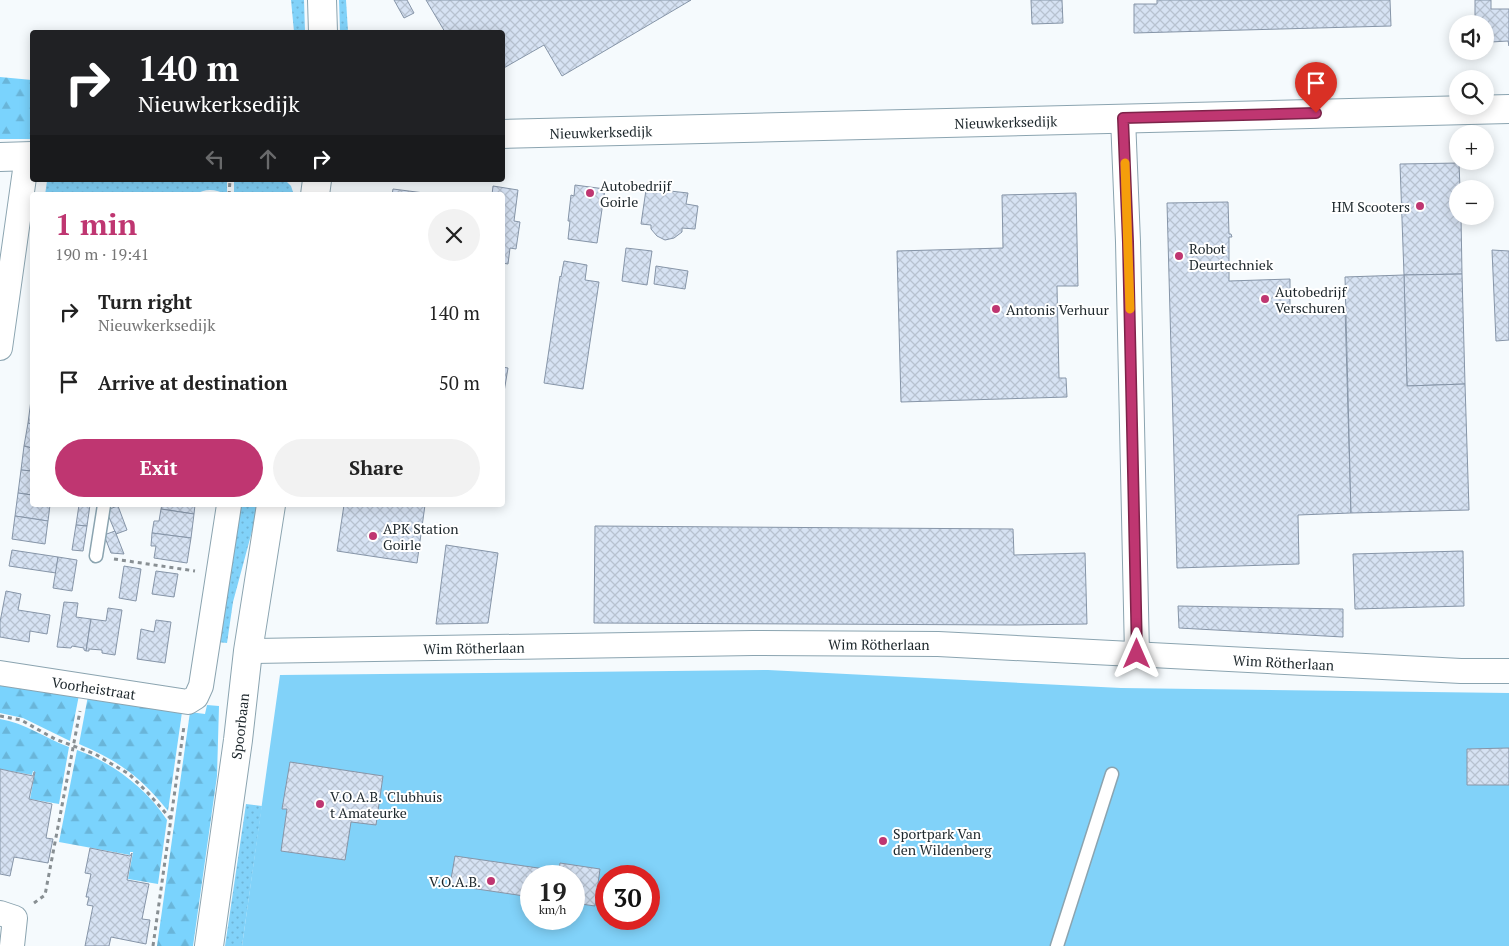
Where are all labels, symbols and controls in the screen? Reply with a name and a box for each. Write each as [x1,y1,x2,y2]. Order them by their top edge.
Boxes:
map controls [1449,15,1494,225]
button: sound [1449,15,1494,60]
text: 140 m [138,45,239,91]
icon: right [55,50,120,115]
pin [1295,62,1337,113]
icon: arrive [1302,69,1330,97]
button: search [1449,70,1494,115]
text: Nieuwkerksedijk [138,89,300,118]
street label: Nieuwkerksedijk [954,111,1058,132]
street label: Nieuwkerksedijk [549,121,653,142]
button: + [1449,125,1494,170]
icon: left [201,145,229,173]
icon: ahead [254,145,282,173]
icon: right [307,145,335,173]
place label: Autobedrijf Goirle [600,176,673,211]
button: − [1449,180,1494,225]
marker: Autobedrijf Goirle [584,187,596,199]
place label: HM Scooters [1331,197,1410,216]
marker: HM Scooters [1414,200,1426,212]
text: 1 min [55,204,137,244]
button: close [428,209,480,261]
place label: Robot Deurtechniek [1189,239,1274,274]
text: 190 m · 19:41 [55,243,149,265]
marker: Robot Deurtechniek [1173,250,1185,262]
place label: Autobedrijf Verschuren [1275,282,1348,317]
text: Turn right [98,289,192,314]
marker: Autobedrijf Verschuren [1259,293,1271,305]
icon: right [55,298,83,326]
text: 140 m [429,300,480,325]
place label: Antonis Verhuur [1006,300,1109,319]
marker: Antonis Verhuur [990,303,1002,315]
text: Nieuwkerksedijk [98,314,215,336]
icon: arrive [55,368,83,396]
text: Arrive at destination [98,370,287,395]
text: 50 m [439,370,480,395]
button: Exit [55,439,263,497]
button: Share [273,439,480,497]
place label: APK Station Goirle [383,519,459,554]
marker: APK Station Goirle [367,530,379,542]
position arrow [1110,627,1162,679]
street label: Wim Rötherlaan [828,634,930,653]
street label: Wim Rötherlaan [423,637,526,658]
street label: Wim Rötherlaan [1232,650,1335,674]
street label: Voorheistraat [51,672,138,703]
street label: Spoorbaan [226,691,253,760]
place label: V.O.A.B. 'Clubhuis t Amateurke [330,787,442,822]
marker: V.O.A.B. 'Clubhuis t Amateurke [314,798,326,810]
place label: Sportpark Van den Wildenberg [893,824,992,859]
marker: Sportpark Van den Wildenberg [877,835,889,847]
speed limit sign: 30 [595,865,660,930]
place label: V.O.A.B. [429,872,481,891]
marker: V.O.A.B. [485,875,497,887]
text: 19 [538,875,567,908]
text: km/h [539,902,566,917]

